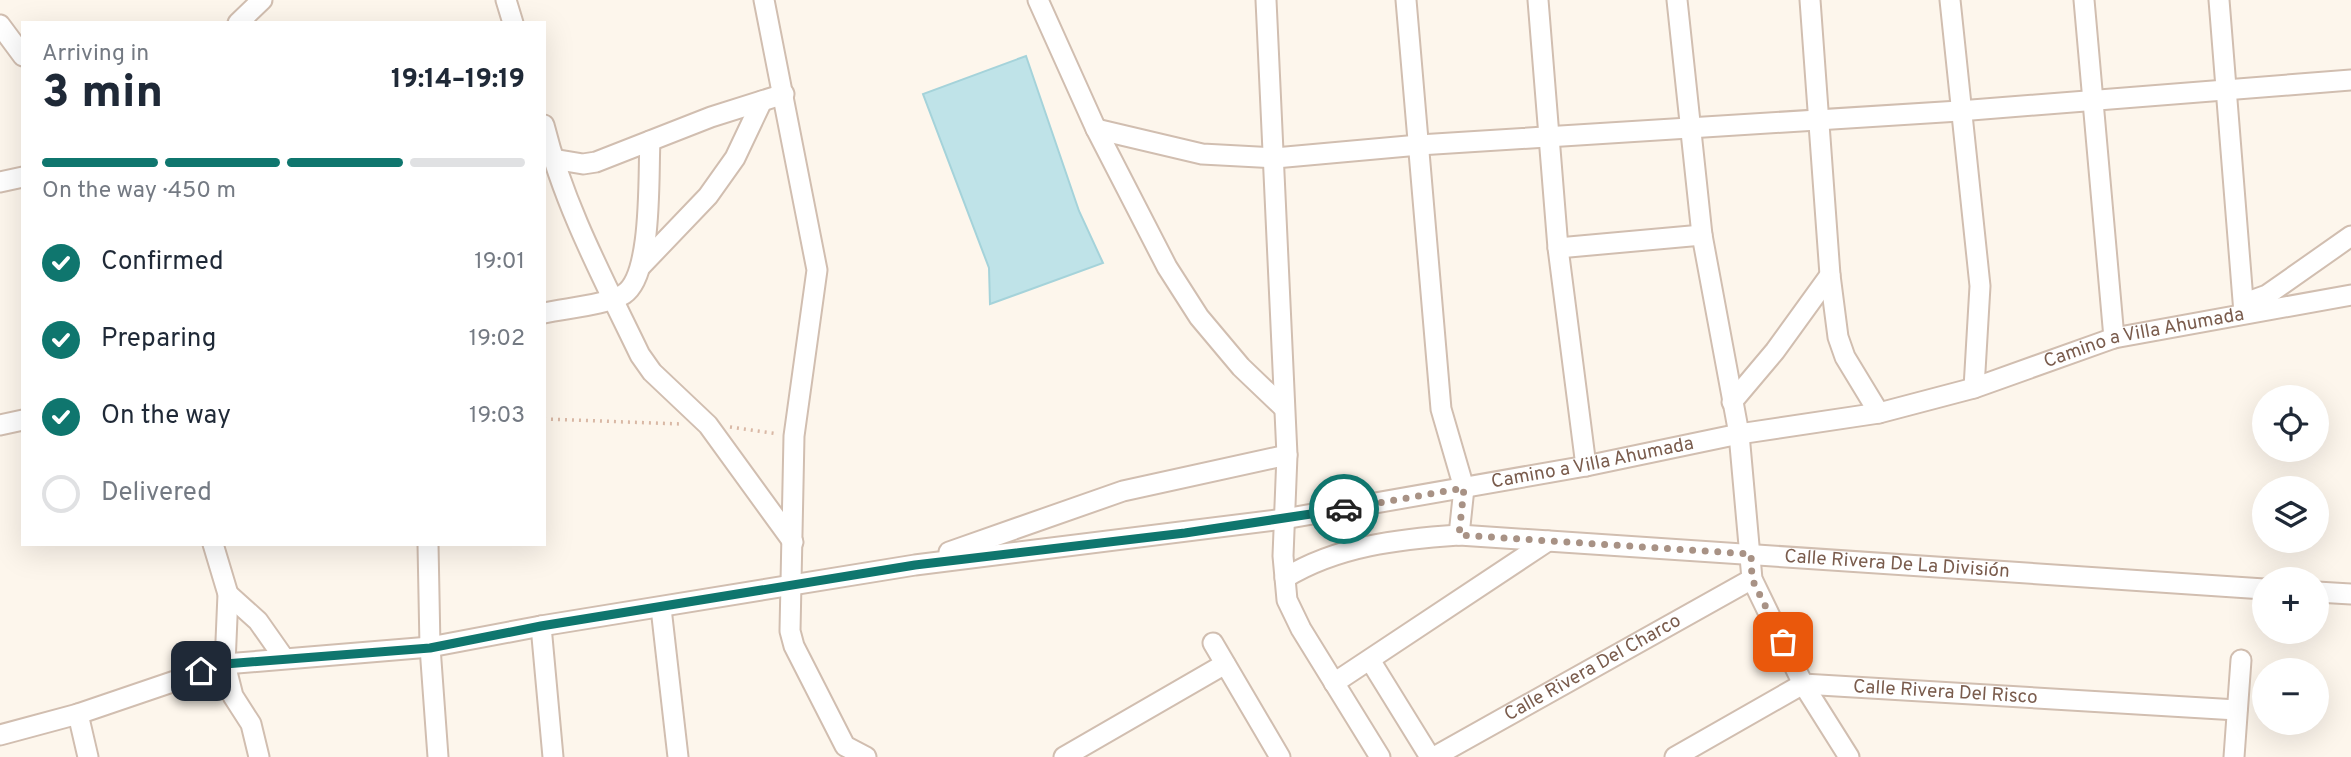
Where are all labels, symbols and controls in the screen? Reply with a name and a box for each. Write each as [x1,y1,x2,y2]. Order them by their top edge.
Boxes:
text: Arriving in [42,40,149,69]
text: 19:14–19:19 [391,64,525,97]
text: 3 min [42,65,163,124]
text: On the way · 450 m [42,177,236,206]
icon: check [42,244,80,282]
text: Confirmed [101,246,224,279]
text: 19:01 [474,248,525,277]
street label: Camino a Villa Ahumada [2040,303,2246,374]
icon: check [42,321,80,359]
text: Preparing [101,323,216,356]
text: 19:02 [469,325,525,354]
map controls [2252,385,2329,735]
button: locate [2252,385,2329,462]
icon: check [42,398,80,436]
text: On the way [101,400,231,433]
text: 19:03 [469,402,525,431]
street label: Camino a Villa Ahumada [1489,432,1696,494]
courier [1309,474,1379,544]
button: layers [2252,476,2329,553]
text: Delivered [101,477,212,510]
icon: car [1325,490,1363,528]
street label: Calle Rivera De La División [1783,545,2011,584]
button: + [2252,567,2329,644]
street label: Calle Rivera Del Charco [1500,609,1685,727]
pin [1753,612,1813,672]
icon: bag [1764,623,1802,661]
pin [171,641,231,701]
icon: home [182,652,220,690]
button: − [2252,658,2329,735]
street label: Calle Rivera Del Risco [1852,675,2038,710]

